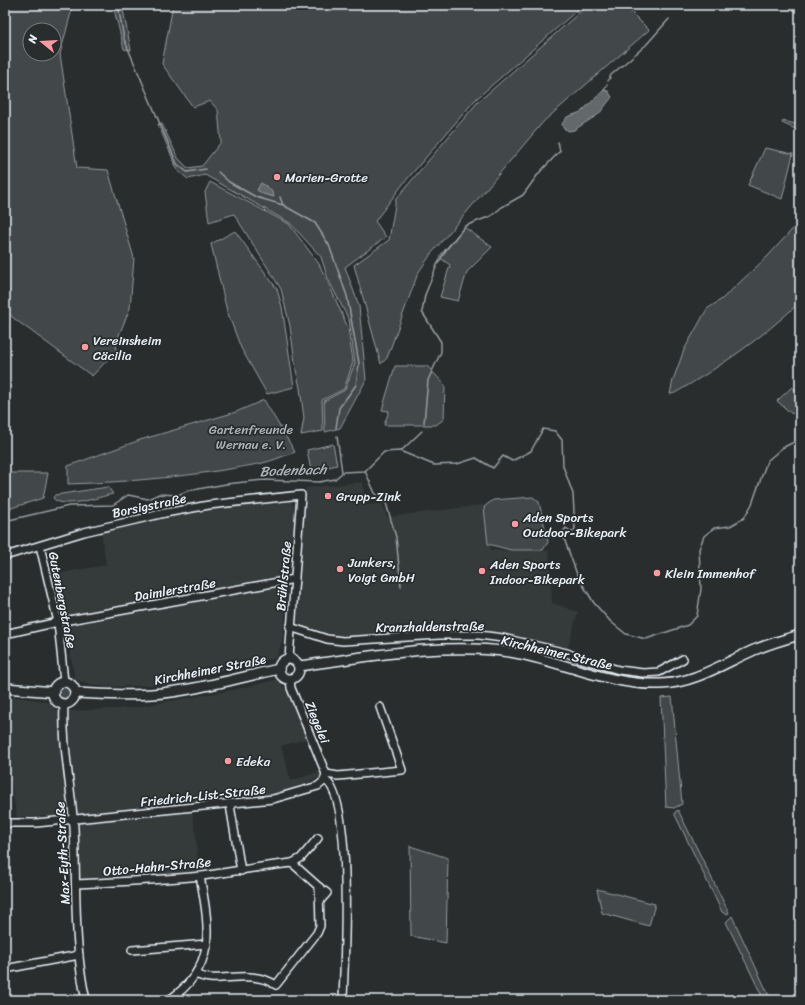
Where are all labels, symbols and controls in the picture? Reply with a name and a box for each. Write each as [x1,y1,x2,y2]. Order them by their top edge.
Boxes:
north arrow [22,22,62,62]
text: N [22,32,43,47]
place label: Marien-Grotte [285,166,368,189]
marker: Marien-Grotte [272,172,282,182]
place label: Vereinsheim Cäcilia [93,329,161,367]
marker: Vereinsheim Cäcilia [80,342,90,352]
park label: Gartenfreunde Wernau e. V. [209,418,293,456]
water label: Bodenbach [259,457,329,484]
place label: Grupp-Zink [336,485,401,508]
street label: Borsigstraße [110,486,189,525]
marker: Grupp-Zink [323,491,333,501]
place label: Aden Sports Outdoor-Bikepark [522,506,626,544]
marker: Aden Sports Outdoor-Bikepark [510,519,520,529]
street label: Brühlstraße [269,540,298,612]
street label: Gutenbergstraße [42,550,83,651]
place label: Junkers, Voigt GmbH [347,551,415,589]
place label: Aden Sports Indoor-Bikepark [489,553,585,591]
place label: Klein Immenhof [665,562,757,585]
marker: Junkers, Voigt GmbH [335,564,345,574]
marker: Aden Sports Indoor-Bikepark [477,566,487,576]
marker: Klein Immenhof [652,568,662,578]
street label: Daimlerstraße [133,571,218,608]
street label: Kranzhaldenstraße [375,614,485,639]
street label: Kirchheimer Straße [499,629,615,676]
street label: Kirchheimer Straße [152,647,268,692]
street label: Ziegelei [299,697,337,747]
place label: Edeka [236,750,271,773]
marker: Edeka [223,756,233,766]
street label: Friedrich-List-Straße [139,777,267,814]
street label: Max-Eyth-Straße [48,801,77,905]
street label: Otto-Hahn-Straße [102,850,212,883]

